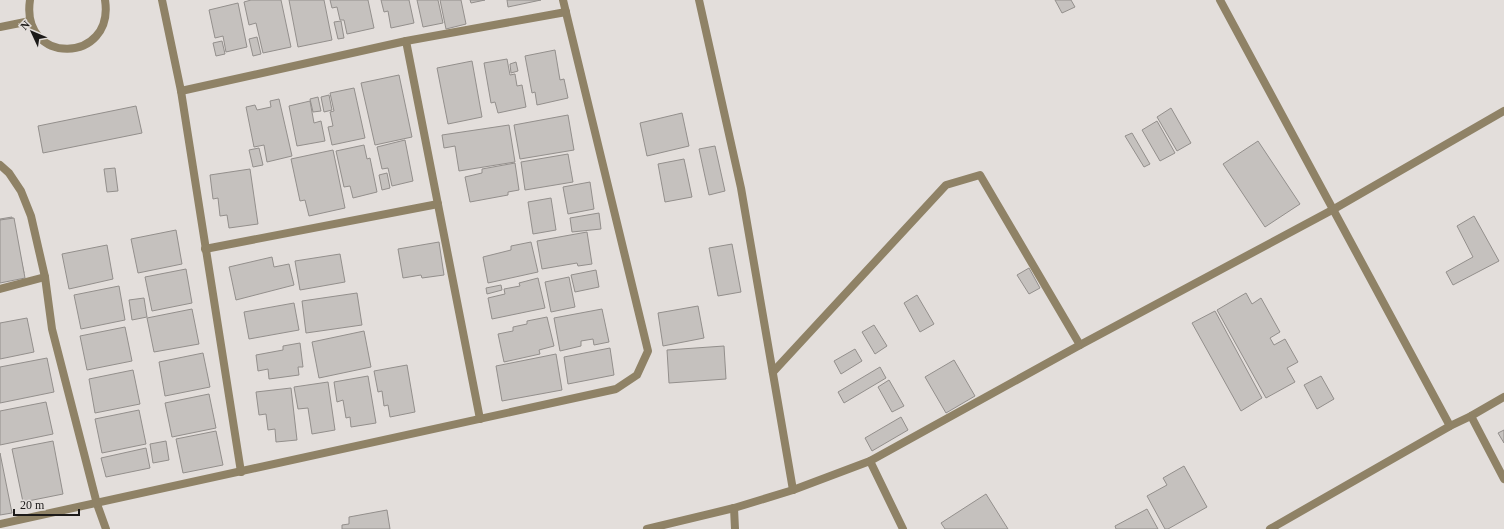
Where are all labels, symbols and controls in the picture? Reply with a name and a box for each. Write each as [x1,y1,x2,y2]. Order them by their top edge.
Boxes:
north arrow [12,12,52,52]
text: N [18,18,32,32]
scale bar [14,491,79,517]
text: 20 m [20,498,45,512]

